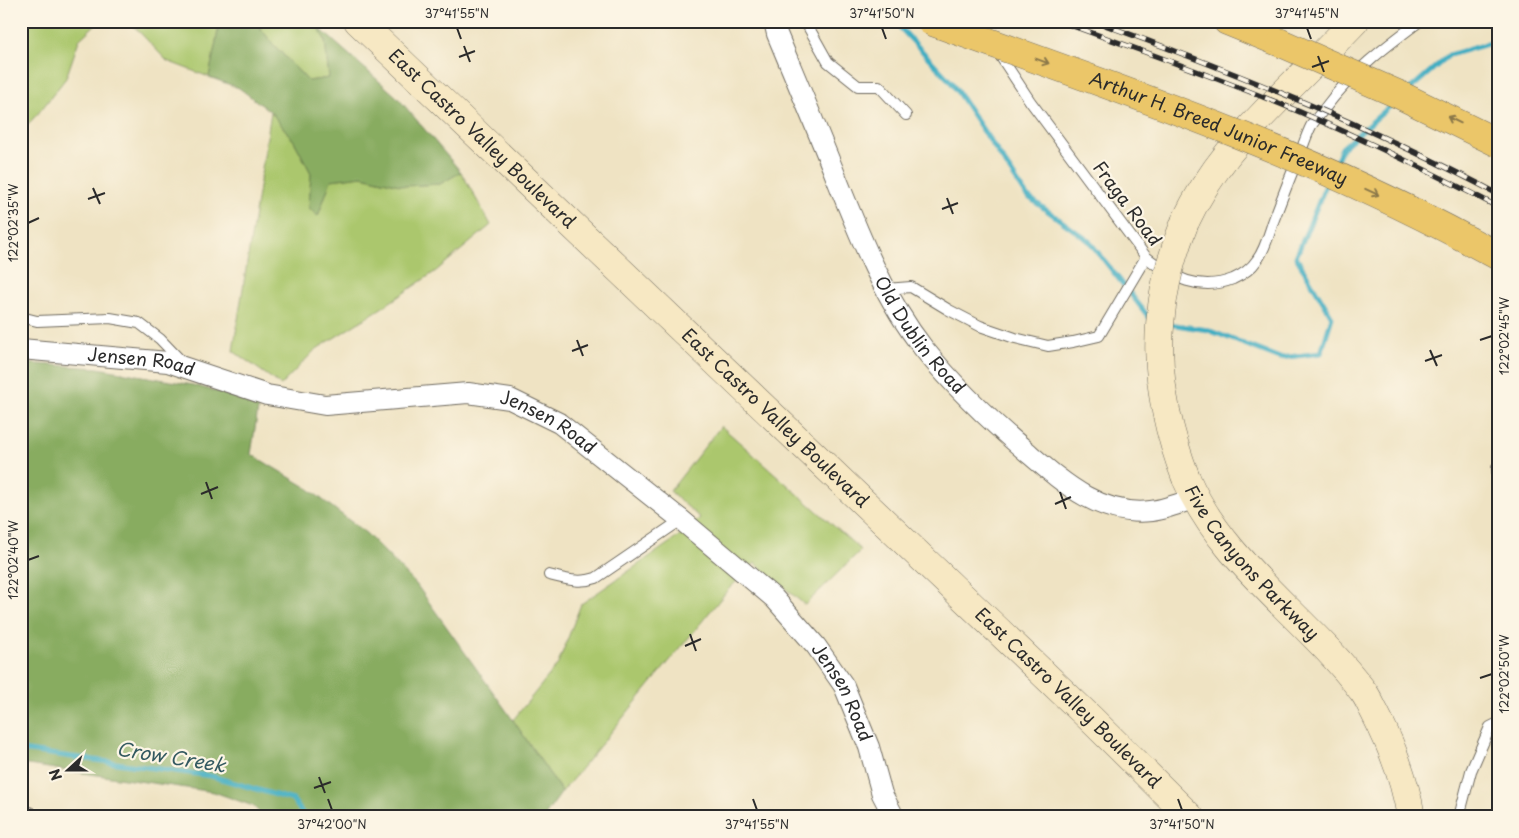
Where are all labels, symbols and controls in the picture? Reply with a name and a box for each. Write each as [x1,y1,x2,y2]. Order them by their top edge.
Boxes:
text: 37°41'55"N [425,4,489,22]
text: 37°41'50"N [849,4,915,22]
text: 37°41'45"N [1275,4,1339,22]
street label: East Castro Valley Boulevard [383,42,583,234]
one-way arrow [1034,57,1049,66]
street label: Arthur H. Breed Junior Freeway [1086,64,1353,191]
one-way arrow [1447,115,1462,125]
street label: Fraga Road [1087,155,1169,251]
text: 122°02'35"W [4,183,22,262]
one-way arrow [1364,187,1379,197]
street label: Old Dublin Road [869,271,972,400]
text: 122°02'45"W [1495,296,1513,375]
street label: East Castro Valley Boulevard [676,321,876,513]
street label: Jensen Road [86,340,199,382]
street label: Jensen Road [498,383,603,460]
street label: Five Canyons Parkway [1179,480,1326,646]
text: 122°02'40"W [4,520,22,600]
street label: East Castro Valley Boulevard [970,600,1168,794]
text: 122°02'50"W [1495,634,1513,714]
street label: Jensen Road [806,637,880,745]
water label: Crow Creek [115,734,229,779]
north arrow [42,746,92,796]
text: N [44,766,67,784]
text: 37°42'00"N [297,815,367,833]
text: 37°41'55"N [725,815,789,833]
text: 37°41'50"N [1149,815,1215,833]

